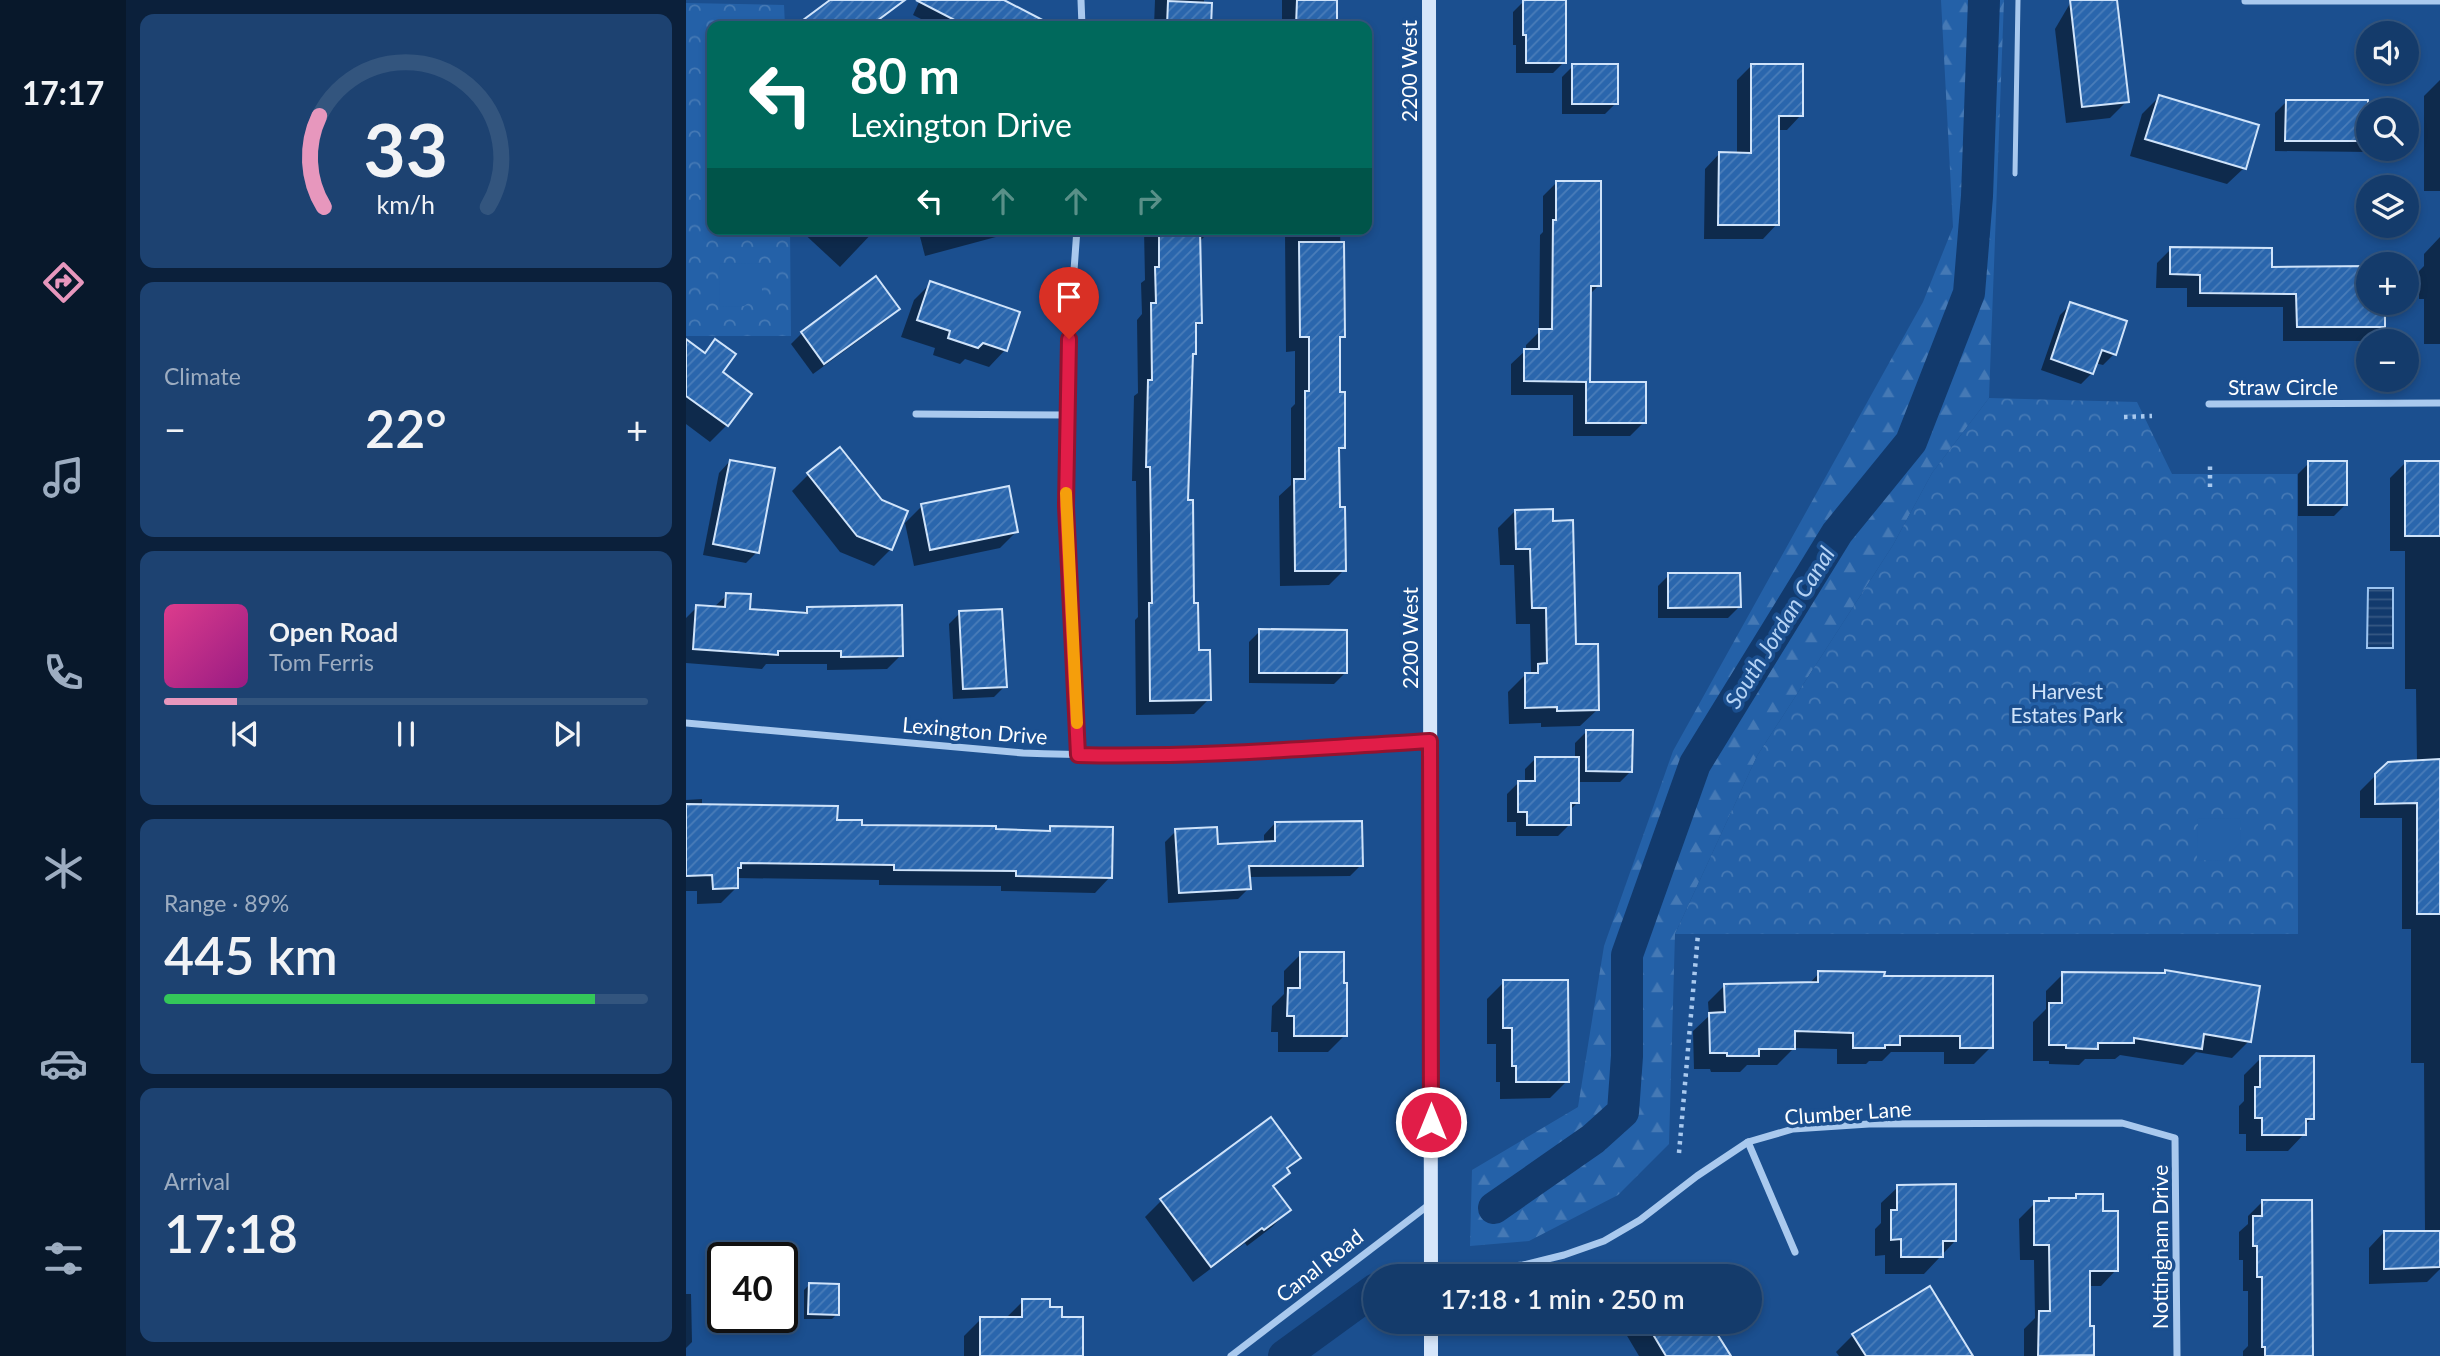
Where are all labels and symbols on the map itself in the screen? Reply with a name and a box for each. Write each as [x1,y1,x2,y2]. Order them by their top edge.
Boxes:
street label: 2200 West [1396,19,1421,122]
pin [1039,267,1099,339]
street label: Straw Circle [2228,374,2338,399]
water label: South Jordan Canal [1718,541,1840,713]
street label: 2200 West [1397,586,1422,689]
park label: Harvest Estates Park [2011,678,2124,727]
street label: Lexington Drive [901,711,1049,749]
position arrow [1394,1085,1468,1159]
street label: Clumber Lane [1784,1095,1912,1129]
street label: Nottingham Drive [2147,1165,2172,1329]
street label: Canal Road [1271,1223,1367,1307]
speed limit sign: 40 [707,1242,798,1333]

